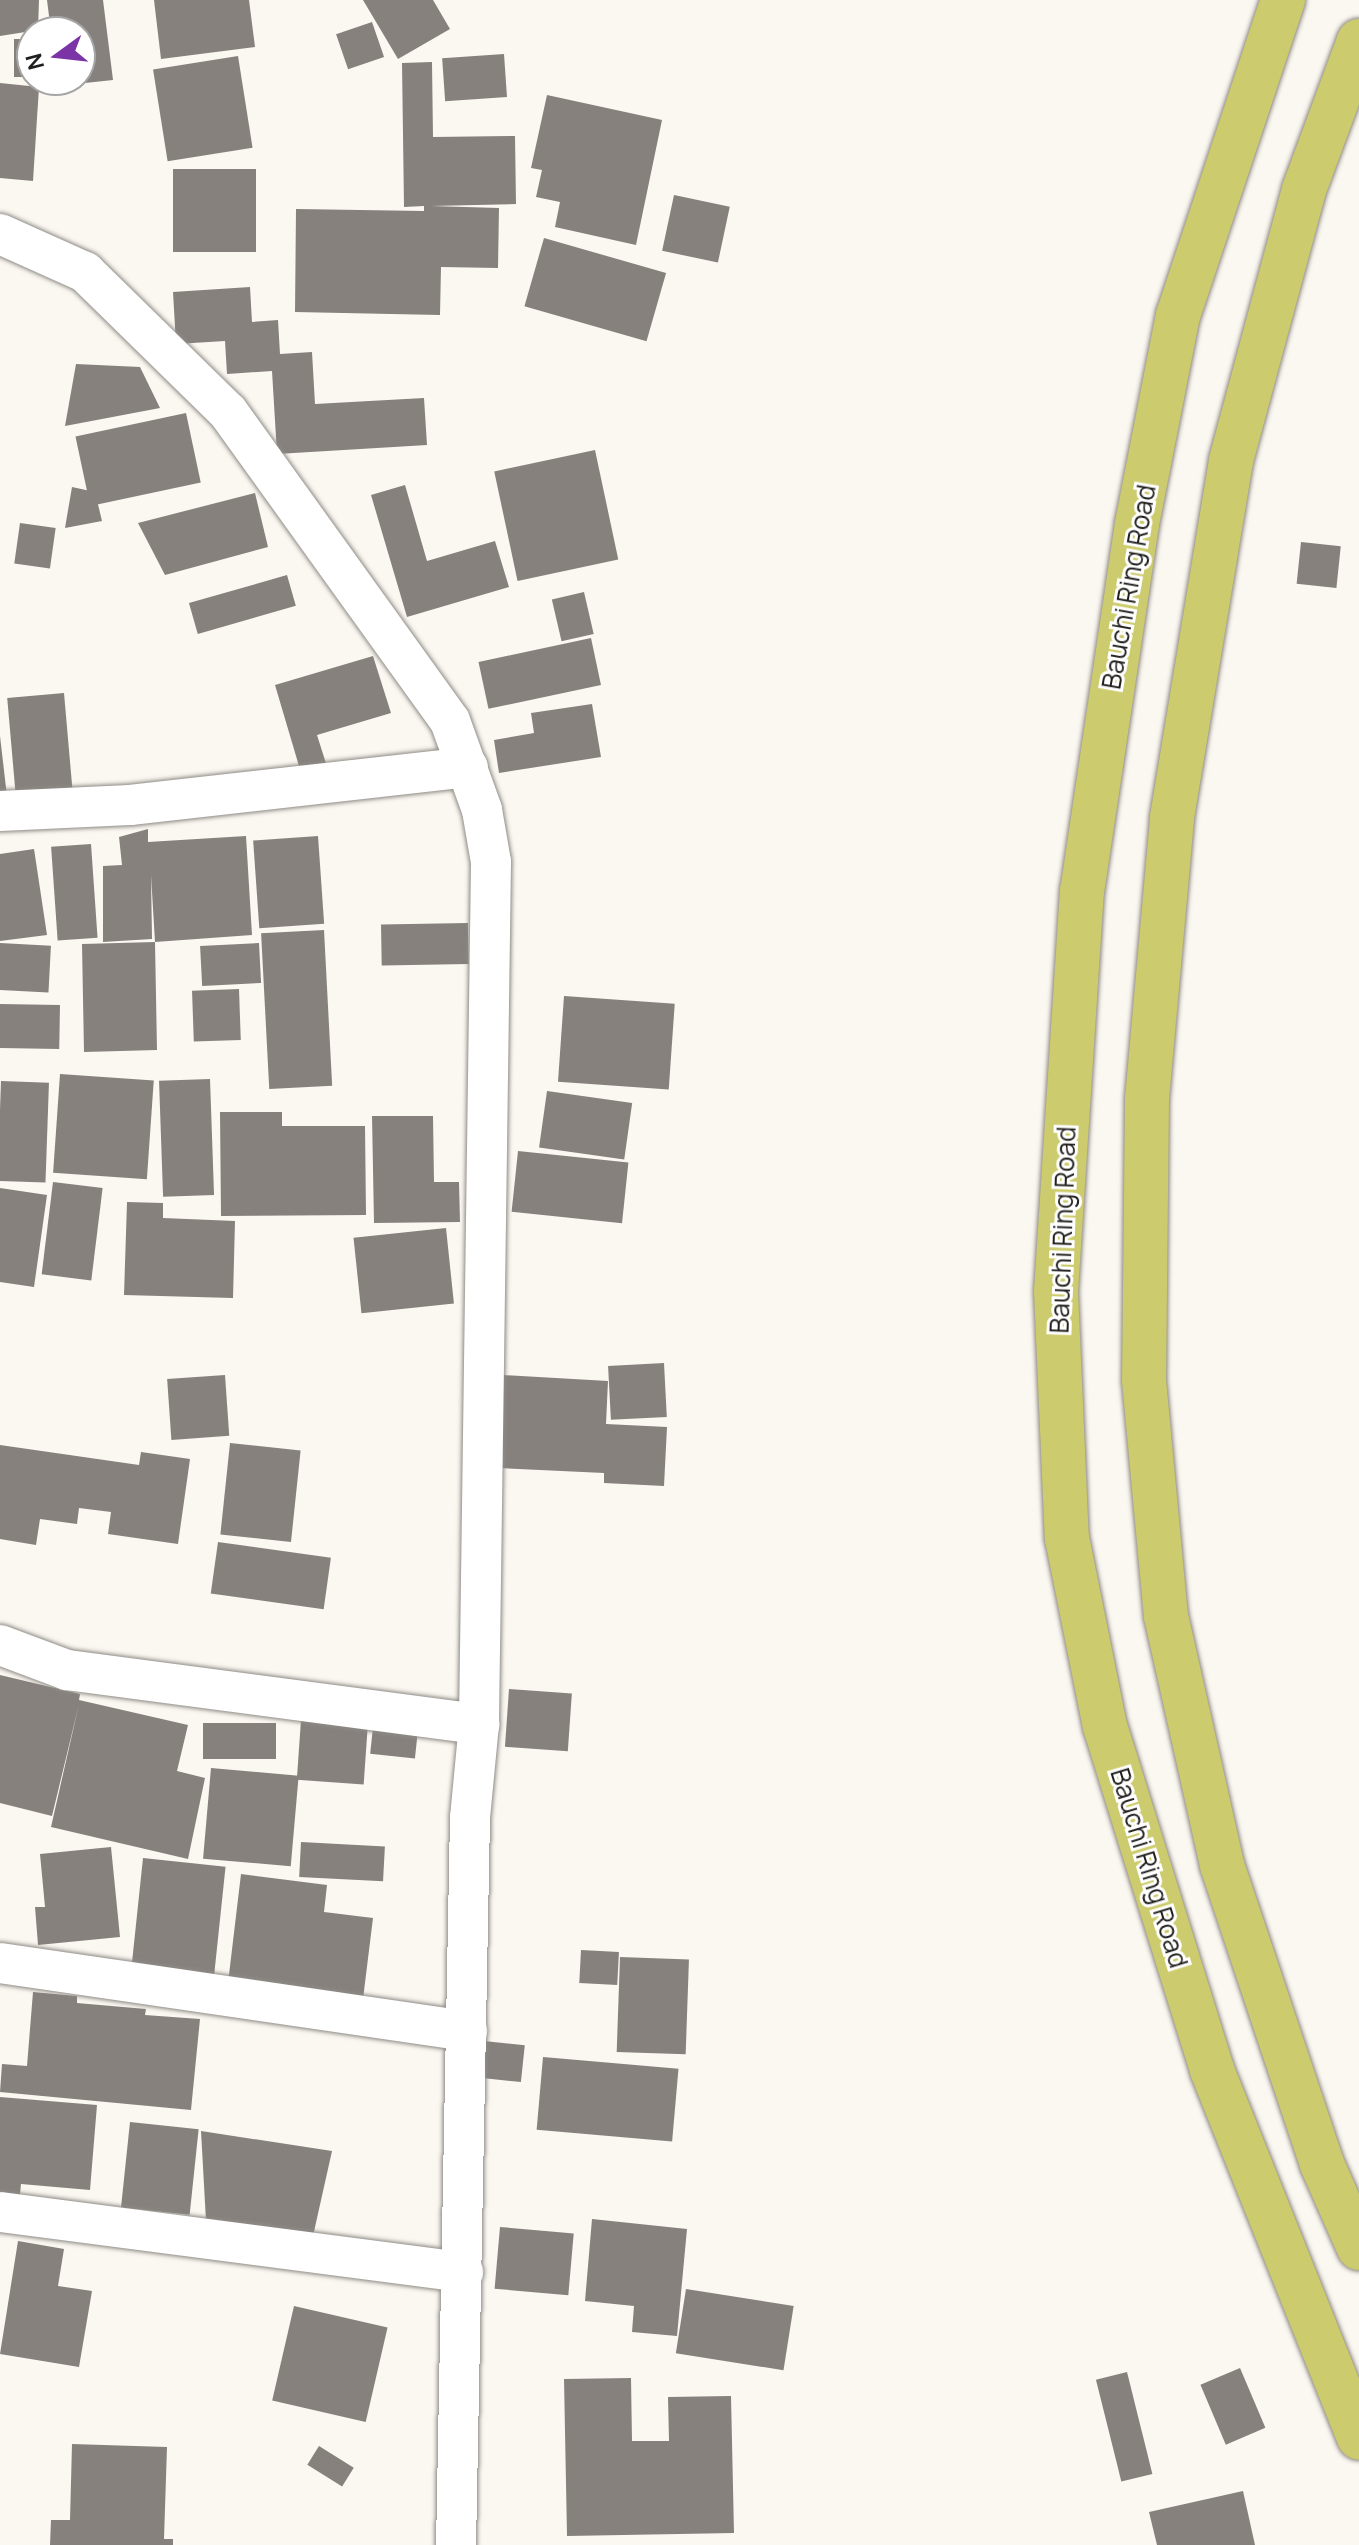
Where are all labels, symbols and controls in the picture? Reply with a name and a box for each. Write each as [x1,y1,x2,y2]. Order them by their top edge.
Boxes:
north arrow [16,16,96,96]
text: N [18,50,51,73]
street label: Bauchi Ring Road [1096,482,1162,692]
street label: Bauchi Ring Road [1044,1126,1082,1334]
street label: Bauchi Ring Road [1104,1764,1194,1972]

